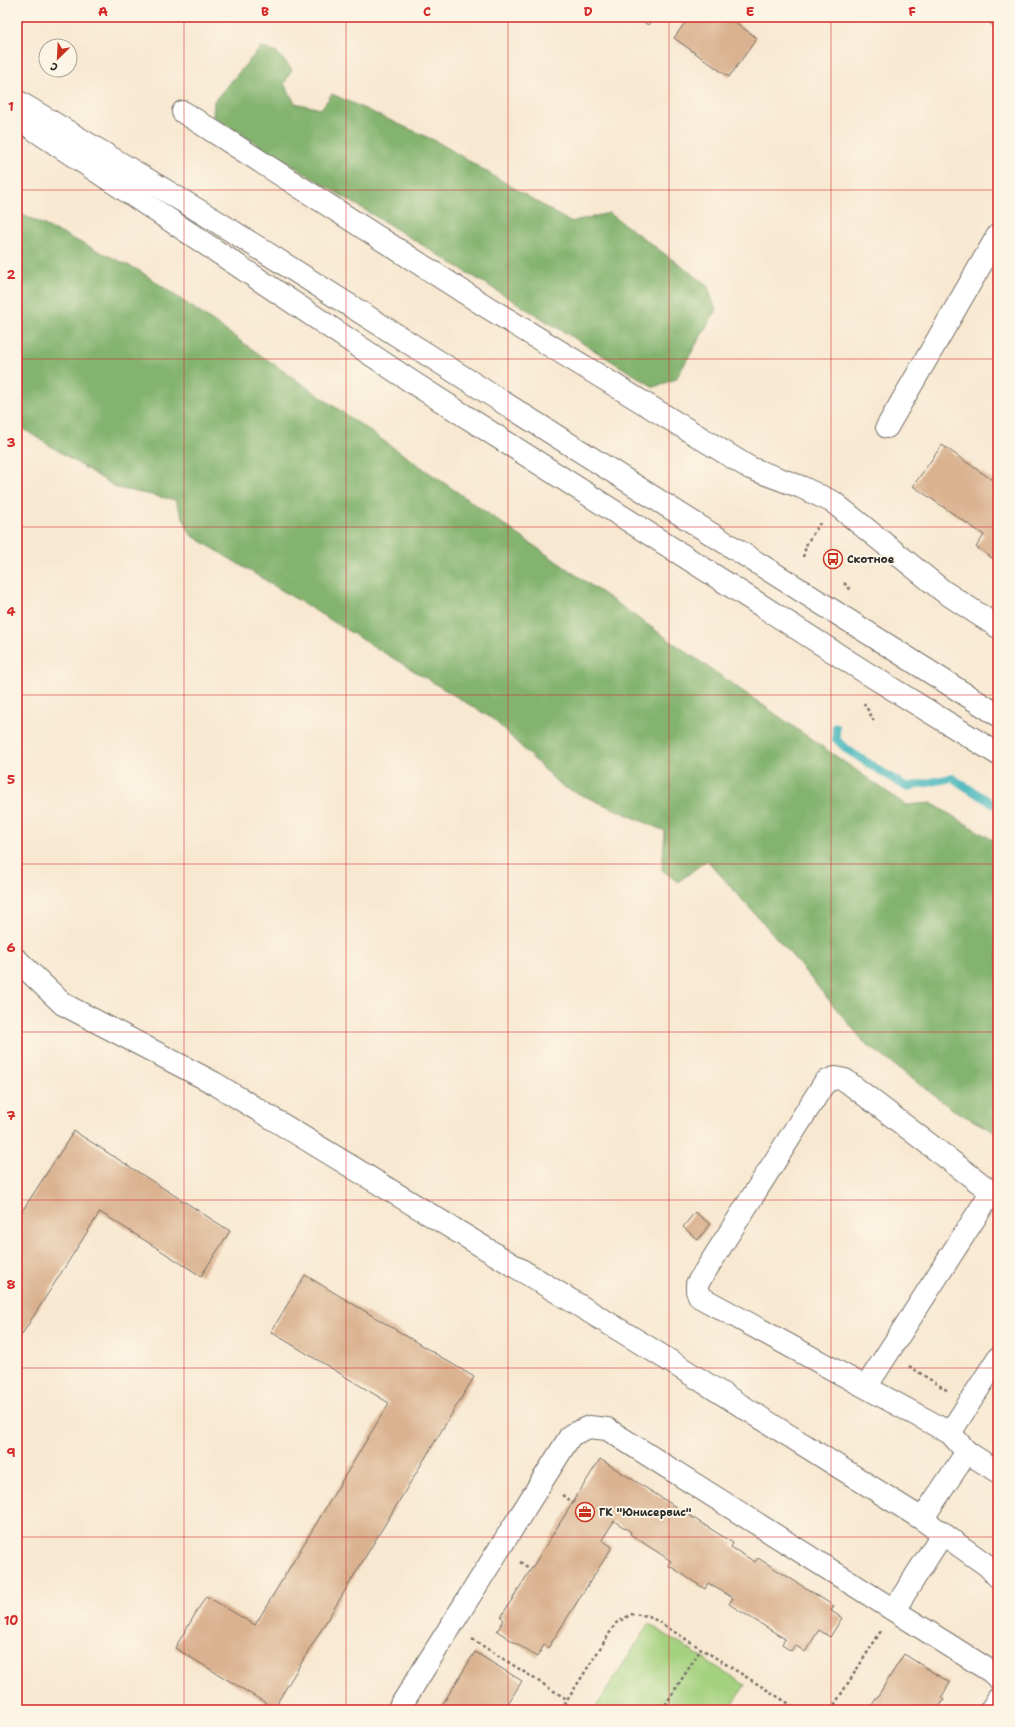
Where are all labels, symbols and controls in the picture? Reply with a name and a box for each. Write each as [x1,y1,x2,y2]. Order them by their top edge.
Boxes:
text: A [98,3,108,20]
text: B [261,3,269,20]
text: C [423,3,431,20]
text: D [583,3,593,20]
text: E [746,3,755,20]
text: F [908,3,916,20]
north arrow [38,38,78,78]
text: С [48,58,60,75]
text: 1 [8,98,14,115]
text: 2 [6,266,16,283]
text: 3 [6,434,16,451]
bus stop icon: Скотное [822,548,844,570]
place label: Скотное [847,552,895,567]
text: 4 [6,603,16,620]
text: 5 [7,771,15,788]
text: 6 [6,939,16,956]
text: 7 [6,1107,16,1124]
text: 8 [6,1276,16,1293]
text: 9 [6,1444,16,1461]
office icon: ГК "Юнисервис" [574,1501,596,1523]
place label: ГК "Юнисервис" [599,1505,692,1520]
text: 10 [4,1612,18,1629]

